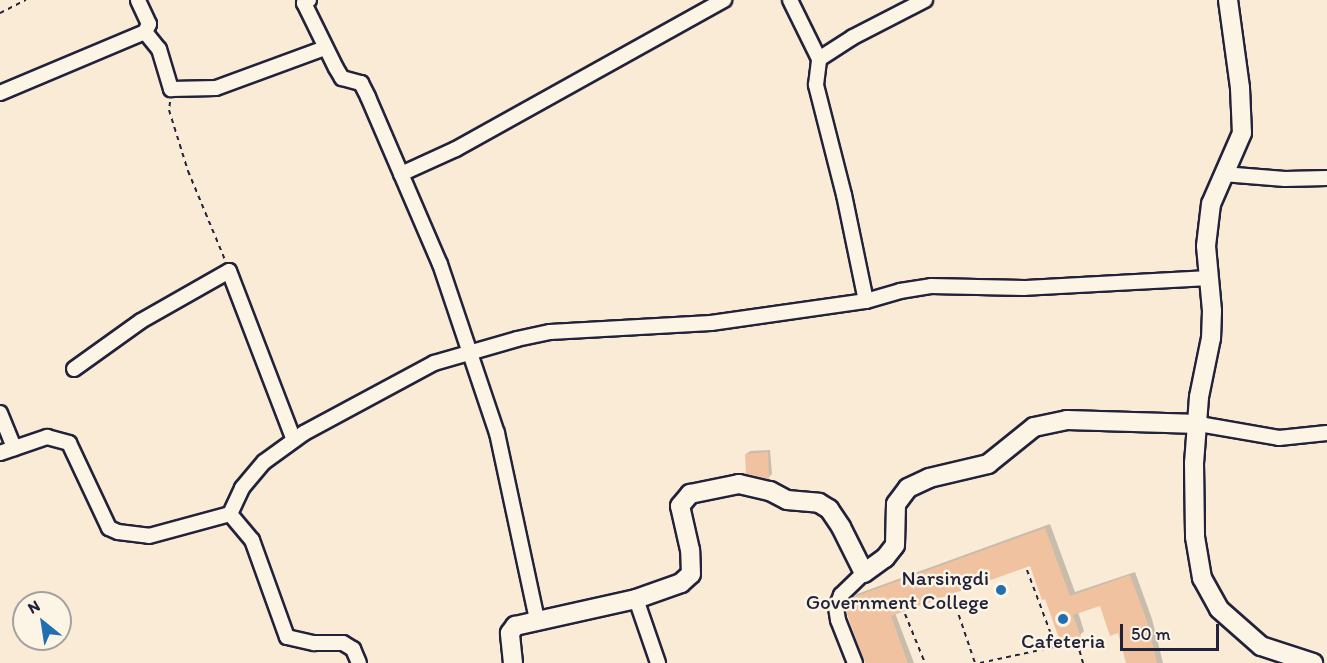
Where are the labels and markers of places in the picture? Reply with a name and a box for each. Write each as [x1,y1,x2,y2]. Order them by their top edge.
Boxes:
place label: Narsingdi Government College [806,565,989,615]
marker: Narsingdi Government College [994,583,1008,597]
marker: Cafeteria [1056,612,1070,626]
place label: Cafeteria [1021,628,1105,654]

